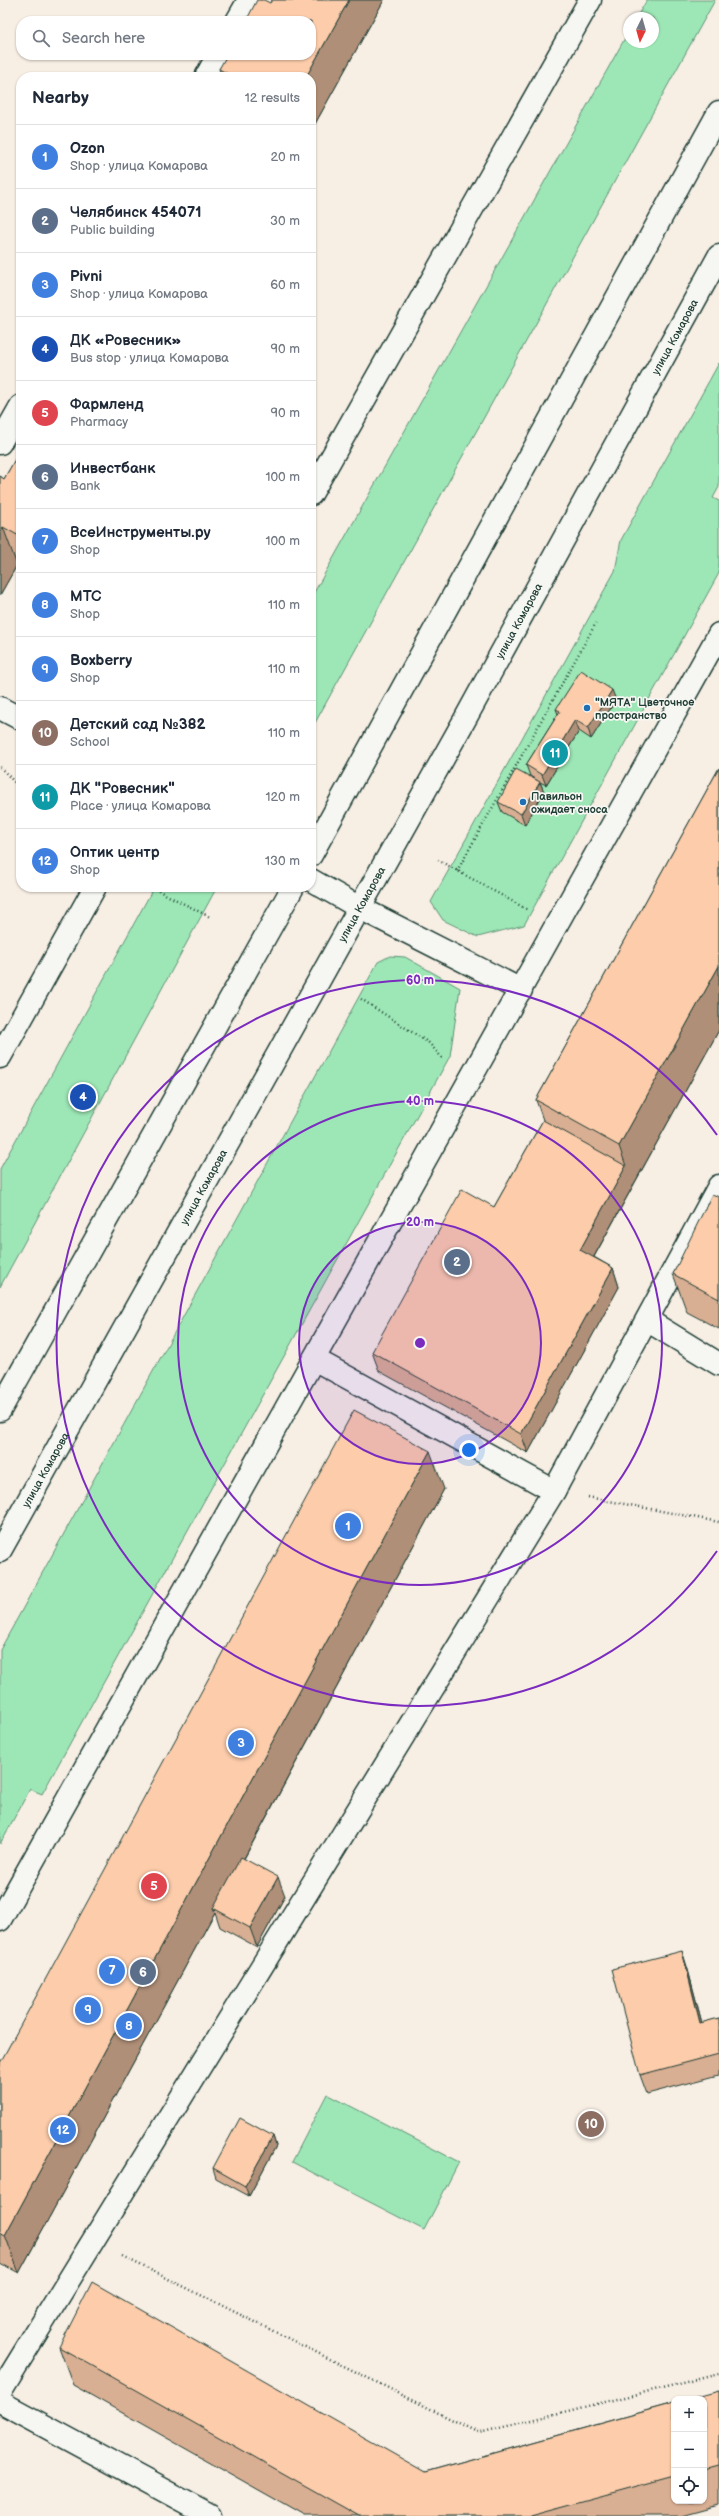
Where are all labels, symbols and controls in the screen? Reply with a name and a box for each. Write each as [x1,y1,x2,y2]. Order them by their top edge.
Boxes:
north arrow [623,12,659,48]
search box [16,16,316,60]
icon: search [30,27,52,49]
text: Search here [62,29,145,48]
text: Nearby [32,88,89,108]
text: 12 results [245,90,300,106]
text: Ozon [70,139,105,158]
text: 1 [42,149,48,165]
text: 20 m [270,149,300,165]
text: Shop · улица Комарова [70,158,208,174]
text: Челябинск 454071 [70,203,201,222]
text: 2 [41,213,49,229]
text: 30 m [270,213,300,229]
text: Public building [70,222,155,238]
text: Pivni [70,267,102,286]
text: 3 [41,277,49,293]
text: 60 m [270,277,300,293]
text: Shop · улица Комарова [70,286,208,302]
street label: улица Комарова [649,297,701,377]
text: ДК «Ровесник» [70,331,181,350]
text: 4 [41,341,49,357]
text: 90 m [271,341,300,357]
text: Bus stop · улица Комарова [70,350,229,366]
text: Фармленд [70,395,143,414]
text: 5 [41,405,49,421]
text: 90 m [271,405,300,421]
text: Pharmacy [70,414,128,430]
text: Инвестбанк [70,459,155,478]
text: 6 [41,469,49,485]
text: 100 m [265,469,300,485]
text: Bank [70,478,100,494]
text: ВсеИнструменты.ру [70,523,211,542]
text: 7 [41,533,49,549]
text: 100 m [265,533,300,549]
text: Shop [70,542,100,558]
street label: улица Комарова [493,581,546,661]
text: МТС [70,587,102,606]
text: 8 [41,597,49,613]
text: 110 m [268,597,300,613]
text: Shop [70,606,100,622]
text: Boxberry [70,651,132,670]
text: 9 [41,661,49,677]
text: 110 m [268,661,300,677]
text: Shop [70,670,100,686]
place label: "МЯТА" Цветочное пространство [595,696,694,722]
marker: "МЯТА" Цветочное пространство [582,703,592,713]
text: Детский сад №382 [70,715,205,734]
text: 10 [38,725,52,741]
text: 110 m [268,725,300,741]
text: School [70,734,110,750]
pin: 11 [542,738,568,768]
text: ДК "Ровесник" [70,779,175,798]
text: 11 [40,789,50,805]
text: 120 m [265,789,300,805]
place label: Павильон ожидает сноса [531,790,608,816]
marker: Павильон ожидает сноса [518,797,528,807]
text: Place · улица Комарова [70,798,211,814]
text: Оптик центр [70,843,160,862]
text: 12 [38,853,52,869]
text: 130 m [265,853,300,869]
text: Shop [70,862,100,878]
street label: улица Комарова [336,864,389,944]
text: 60 m [406,973,434,988]
pin: 4 [70,1082,96,1112]
text: 40 m [406,1094,434,1109]
street label: улица Комарова [178,1147,230,1227]
text: 20 m [406,1215,434,1230]
pin: 2 [444,1247,470,1277]
centre of rings [413,1336,427,1350]
street label: улица Комарова [20,1430,72,1510]
your location [459,1440,479,1460]
pin: 1 [335,1511,361,1541]
pin: 3 [228,1728,254,1758]
pin: 5 [141,1871,167,1901]
pin: 7 [99,1956,125,1986]
pin: 6 [130,1957,156,1987]
pin: 9 [75,1995,101,2025]
pin: 8 [116,2011,142,2041]
pin: 10 [578,2109,604,2139]
pin: 12 [50,2115,76,2145]
map controls [671,2396,707,2504]
button: + [671,2396,707,2432]
button: − [671,2432,707,2468]
button: locate [671,2468,707,2504]

